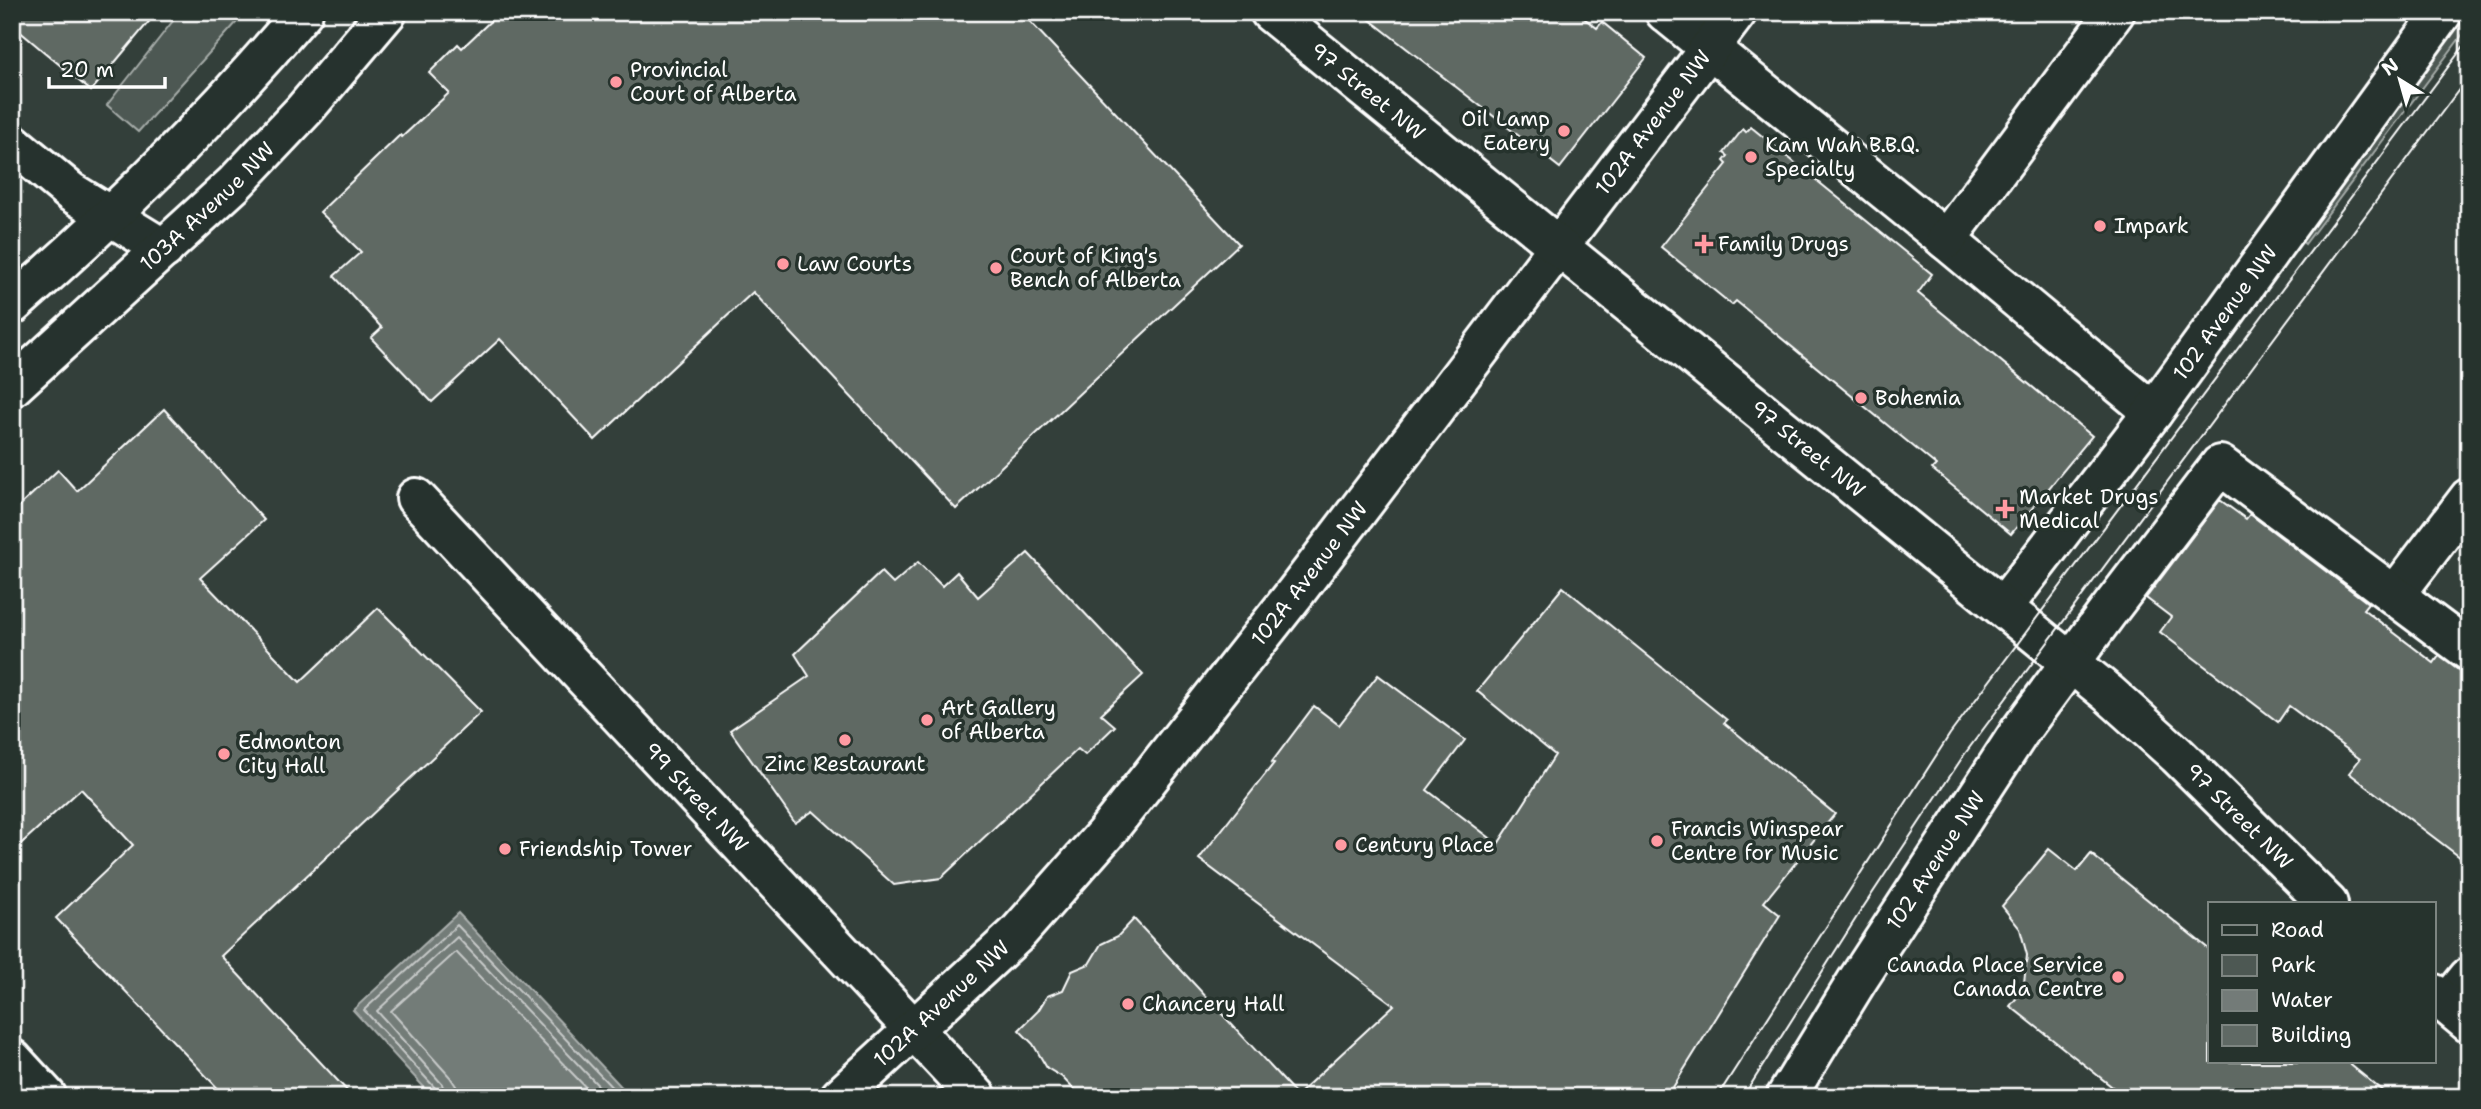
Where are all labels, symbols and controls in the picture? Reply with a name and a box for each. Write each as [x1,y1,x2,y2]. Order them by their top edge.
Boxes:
street label: 97 Street NW [1304,36,1431,147]
street label: 102A Avenue NW [1589,44,1717,201]
scale bar [49,46,164,90]
north arrow [2366,46,2436,116]
text: N [2377,52,2404,81]
text: 20 m [60,56,114,84]
place label: Provincial Court of Alberta [630,56,797,108]
marker: Provincial Court of Alberta [608,74,624,90]
place label: Oil Lamp Eatery [1461,105,1550,157]
marker: Oil Lamp Eatery [1556,123,1572,139]
place label: Kam Wah B.B.Q. Specialty [1765,131,1920,183]
street label: 103A Avenue NW [134,136,281,277]
marker: Kam Wah B.B.Q. Specialty [1743,149,1759,165]
place label: Impark [2114,212,2189,240]
marker: Impark [2092,218,2108,234]
place label: Family Drugs [1718,230,1849,258]
marker: Family Drugs [1696,236,1712,252]
street label: 102 Avenue NW [2167,239,2284,386]
place label: Court of King's Bench of Alberta [1010,242,1181,294]
place label: Law Courts [797,250,912,278]
marker: Law Courts [775,256,791,272]
marker: Court of King's Bench of Alberta [988,260,1004,276]
place label: Bohemia [1875,384,1961,412]
marker: Bohemia [1853,390,1869,406]
street label: 97 Street NW [1744,394,1871,504]
place label: Market Drugs Medical [2019,483,2159,535]
street label: 102A Avenue NW [1245,496,1374,652]
marker: Market Drugs Medical [1997,501,2013,517]
place label: Art Gallery of Alberta [941,694,1056,746]
marker: Art Gallery of Alberta [919,712,935,728]
place label: Edmonton City Hall [238,728,341,780]
marker: Zinc Restaurant [837,732,853,748]
street label: 99 Street NW [638,736,755,858]
marker: Edmonton City Hall [216,746,232,762]
place label: Zinc Restaurant [764,750,926,778]
street label: 97 Street NW [2179,757,2299,876]
street label: 102 Avenue NW [1880,785,1991,935]
place label: Francis Winspear Centre for Music [1671,815,1844,867]
place label: Century Place [1355,831,1495,859]
marker: Francis Winspear Centre for Music [1649,833,1665,849]
place label: Friendship Tower [519,835,693,863]
marker: Century Place [1333,837,1349,853]
marker: Friendship Tower [497,841,513,857]
legend [2208,902,2436,1064]
text: Road [2271,916,2324,944]
street label: 102A Avenue NW [868,934,1016,1073]
place label: Canada Place Service Canada Centre [1887,951,2104,1003]
text: Park [2271,951,2316,979]
marker: Canada Place Service Canada Centre [2110,969,2126,985]
text: Water [2271,986,2333,1014]
place label: Chancery Hall [1142,990,1285,1018]
marker: Chancery Hall [1120,996,1136,1012]
text: Building [2271,1021,2351,1049]

